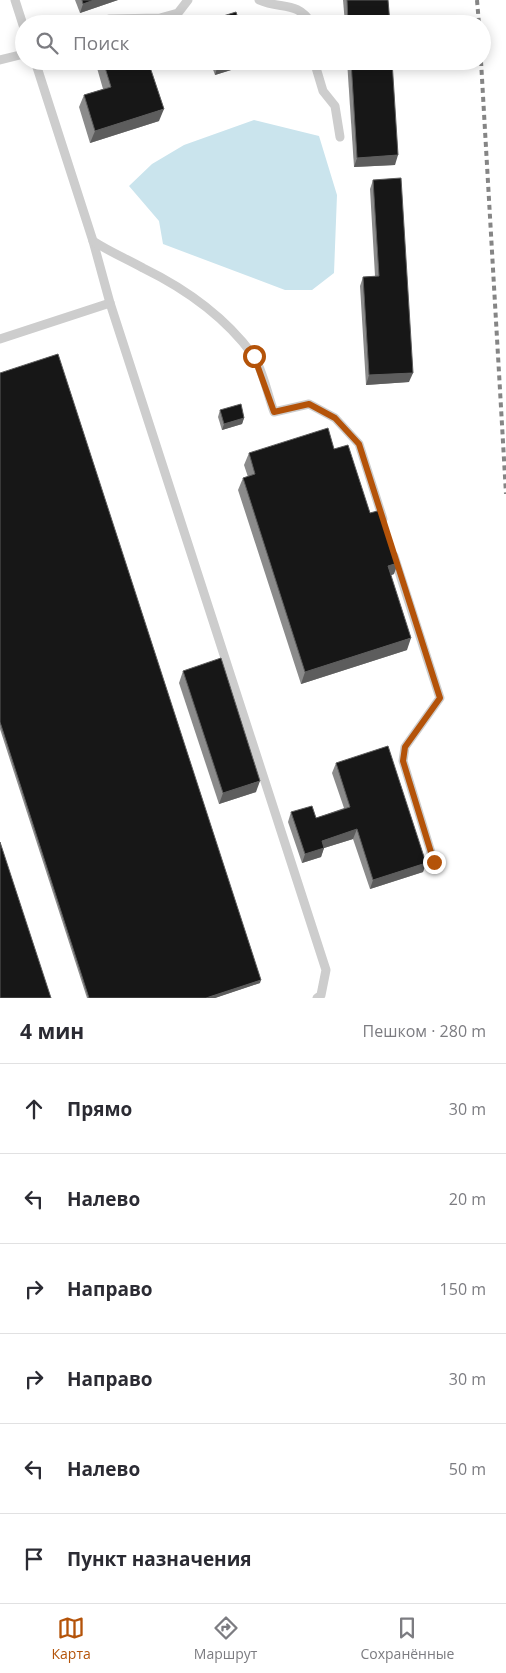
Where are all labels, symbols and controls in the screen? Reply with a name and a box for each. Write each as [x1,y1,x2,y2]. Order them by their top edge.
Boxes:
search box [15,15,491,70]
icon: search [33,29,61,57]
text: Поиск [73,30,129,56]
route start [243,345,266,368]
route end [423,851,446,874]
text: 4 мин [20,1017,84,1045]
text: Пешком · 280 m [363,1020,486,1042]
icon: ahead [20,1095,48,1123]
text: Прямо [67,1096,132,1122]
text: 30 m [449,1098,486,1120]
icon: left [20,1185,48,1213]
text: Налево [67,1186,140,1212]
text: 20 m [449,1188,486,1210]
icon: right [20,1275,48,1303]
text: Направо [67,1276,153,1302]
text: 150 m [440,1278,486,1300]
icon: right [20,1365,48,1393]
text: Направо [67,1366,153,1392]
text: 30 m [449,1368,486,1390]
icon: left [20,1455,48,1483]
text: Налево [67,1456,140,1482]
text: 50 m [449,1458,486,1480]
icon: arrive [20,1545,48,1573]
text: Пункт назначения [67,1546,252,1572]
tab: Карта [52,1614,91,1663]
tab: Маршрут [194,1614,257,1663]
tab: Сохранённые [360,1614,454,1663]

